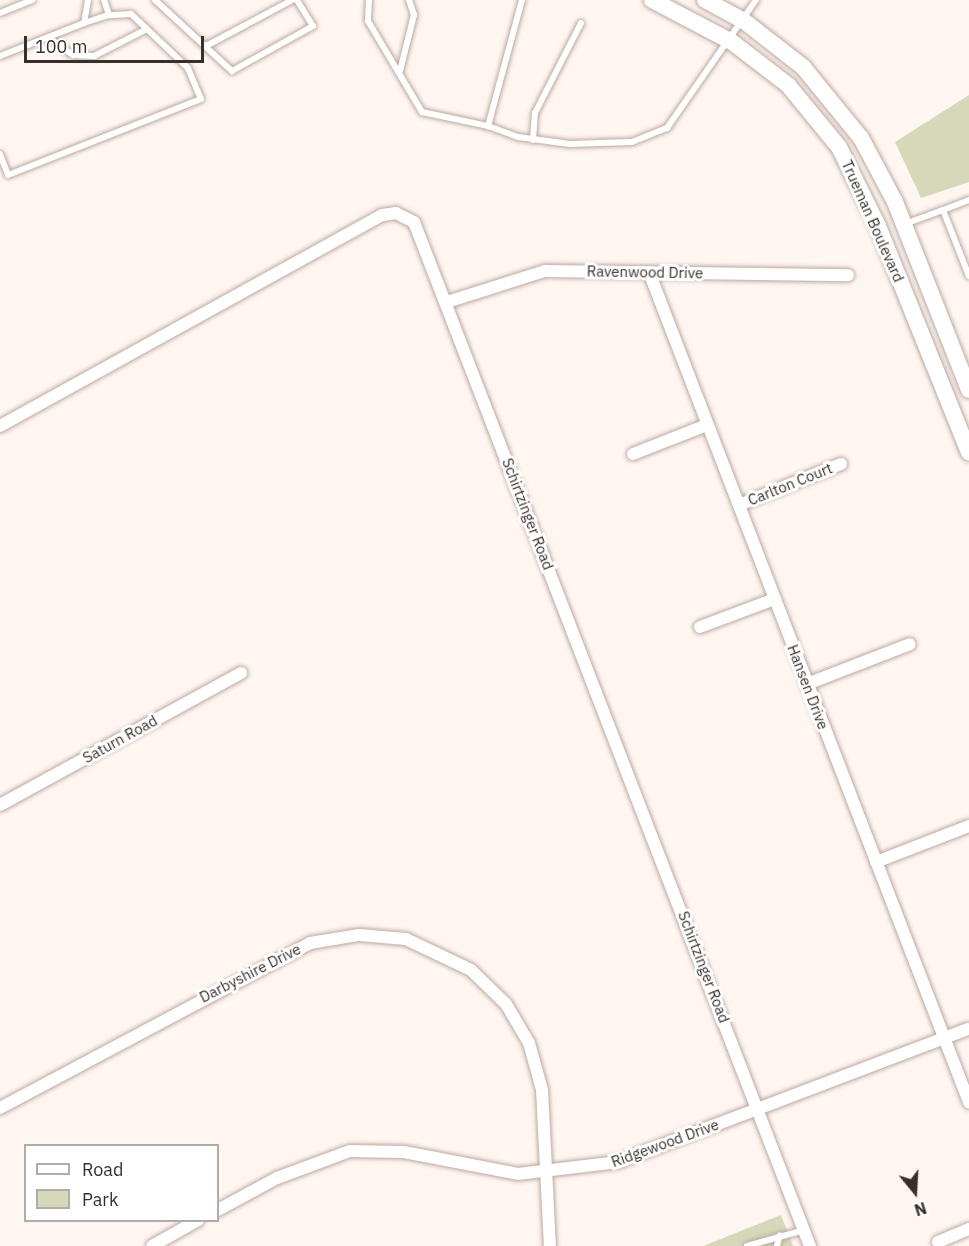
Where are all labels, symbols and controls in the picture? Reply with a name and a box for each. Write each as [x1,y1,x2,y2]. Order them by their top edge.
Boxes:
scale bar [27,24,207,62]
text: 100 m [35,35,87,58]
street label: Trueman Boulevard [838,157,908,285]
street label: Ravenwood Drive [587,262,703,282]
street label: Schirtzinger Road [498,456,558,572]
street label: Carlton Court [745,459,835,509]
street label: Hansen Drive [784,642,832,732]
street label: Saturn Road [80,711,160,767]
street label: Schirtzinger Road [674,909,734,1025]
street label: Darbyshire Drive [196,940,304,1006]
street label: Ridgewood Drive [609,1115,721,1171]
legend [24,1144,219,1222]
text: Road [82,1158,123,1181]
north arrow [885,1162,945,1222]
text: Park [82,1188,118,1211]
text: N [912,1198,929,1220]

